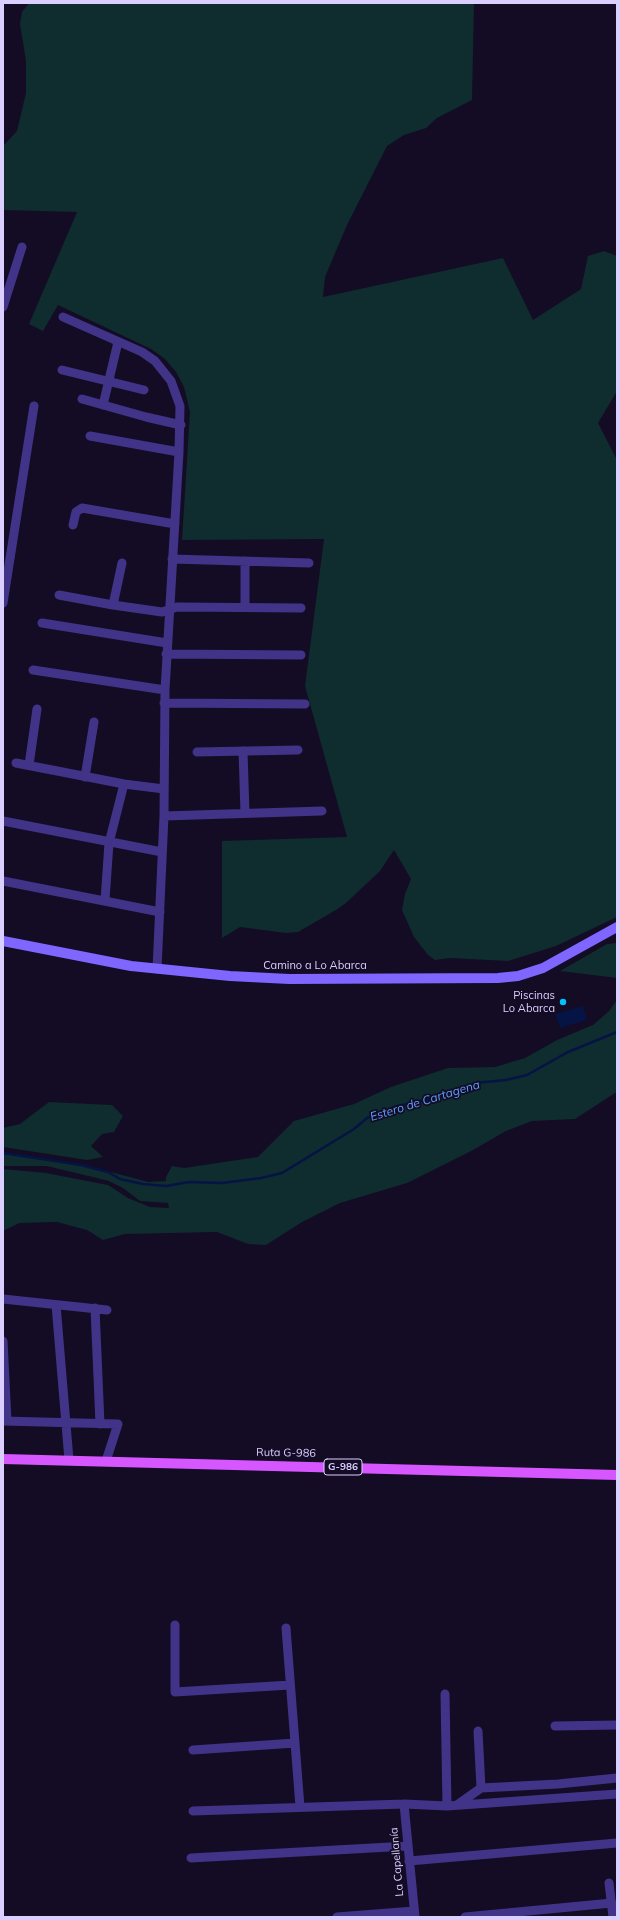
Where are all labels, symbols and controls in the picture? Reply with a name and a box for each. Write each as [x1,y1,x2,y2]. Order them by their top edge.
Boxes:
street label: Camino a Lo Abarca [263,959,367,973]
place label: Piscinas Lo Abarca [503,989,555,1015]
marker: Piscinas Lo Abarca [558,997,568,1007]
water label: Estero de Cartagena [368,1077,482,1125]
street label: Ruta G-986 [256,1446,316,1460]
road number: G-986 [324,1459,362,1475]
street label: La Capellanía [387,1827,407,1897]

